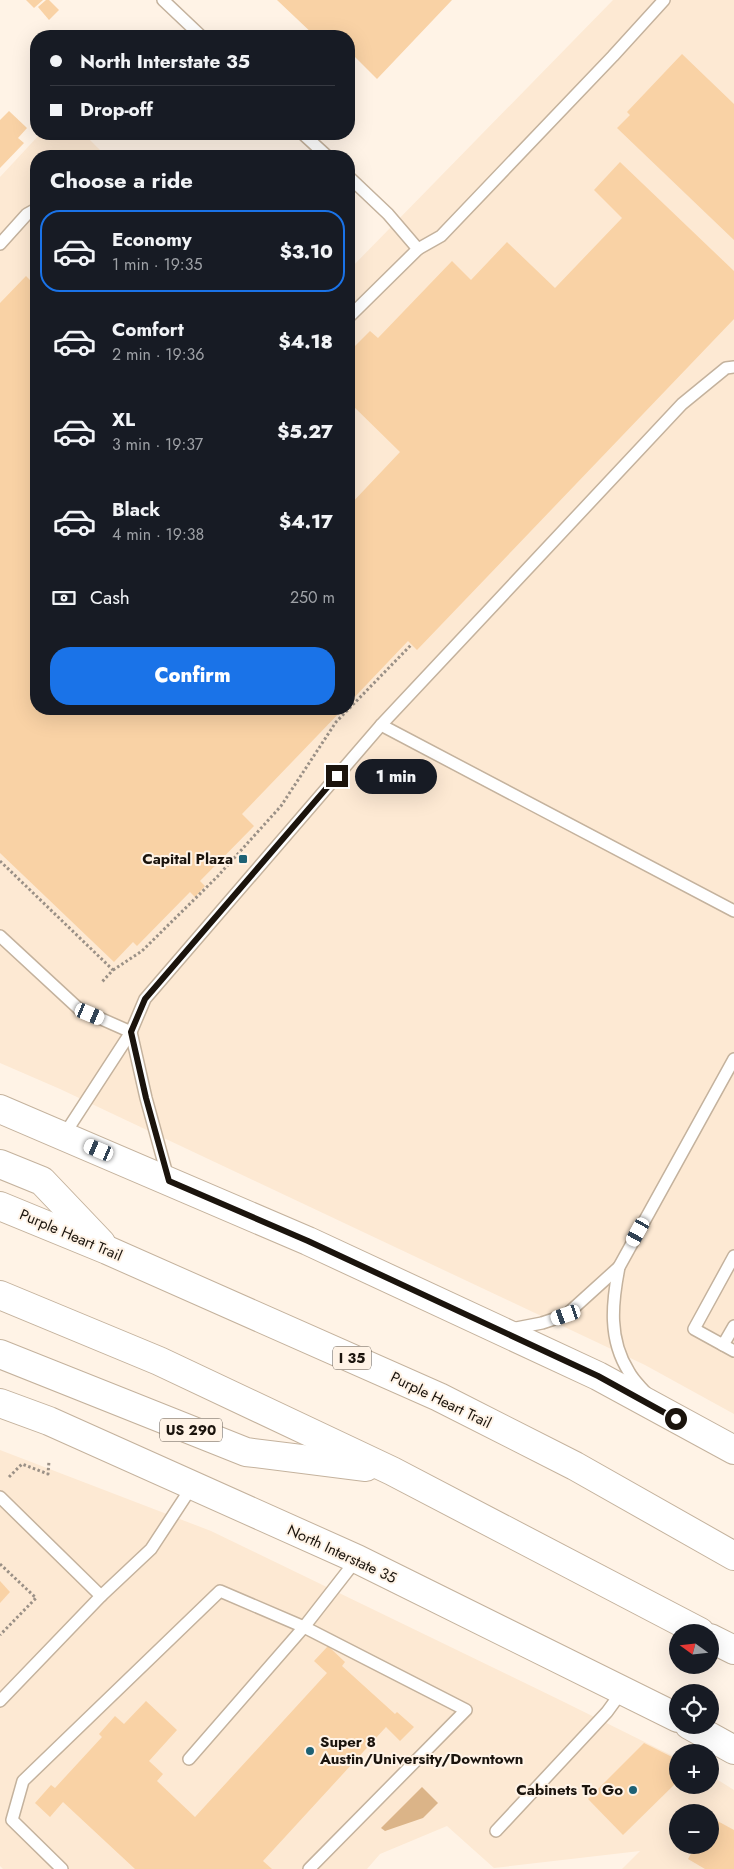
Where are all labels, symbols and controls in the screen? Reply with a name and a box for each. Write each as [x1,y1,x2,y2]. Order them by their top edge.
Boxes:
text: North Interstate 35 [80,48,250,75]
text: Drop-off [80,96,153,123]
text: Choose a ride [50,164,193,196]
text: Economy [112,226,192,253]
icon: car [52,229,97,274]
text: $3.10 [280,238,333,265]
text: 1 min · 19:35 [112,253,202,276]
text: Comfort [112,316,184,343]
icon: car [52,319,97,364]
text: $4.18 [278,328,333,355]
text: 2 min · 19:36 [112,343,205,366]
text: XL [112,406,135,433]
icon: car [52,409,97,454]
text: $5.27 [277,418,333,445]
text: 3 min · 19:37 [112,433,203,456]
text: Black [112,496,160,523]
icon: car [52,499,97,544]
text: $4.17 [279,508,333,535]
text: 4 min · 19:38 [112,523,204,546]
icon: cash [50,584,78,612]
text: Cash [90,584,130,611]
text: 250 m [290,586,335,609]
button: Confirm [50,647,335,705]
callout: 1 min [354,758,437,794]
route end [326,765,348,787]
text: 1 min [376,765,416,788]
place label: Capital Plaza [142,848,233,870]
marker: Capital Plaza [237,853,249,865]
car [73,1001,106,1027]
car [82,1137,115,1163]
street label: Purple Heart Trail [16,1203,126,1267]
car [624,1215,651,1249]
car [549,1303,582,1327]
road number: I 35 [333,1346,371,1370]
street label: Purple Heart Trail [387,1366,495,1434]
route start [665,1408,687,1430]
road number: US 290 [160,1418,222,1442]
street label: North Interstate 35 [284,1519,400,1589]
north arrow [669,1624,719,1674]
map controls [669,1624,719,1854]
button: locate [669,1684,719,1734]
place label: Super 8 Austin/University/Downtown [319,1731,523,1770]
button: + [669,1744,719,1794]
marker: Super 8 Austin/University/Downtown [304,1745,316,1757]
place label: Cabinets To Go [516,1779,623,1801]
marker: Cabinets To Go [627,1784,639,1796]
button: − [669,1804,719,1854]

